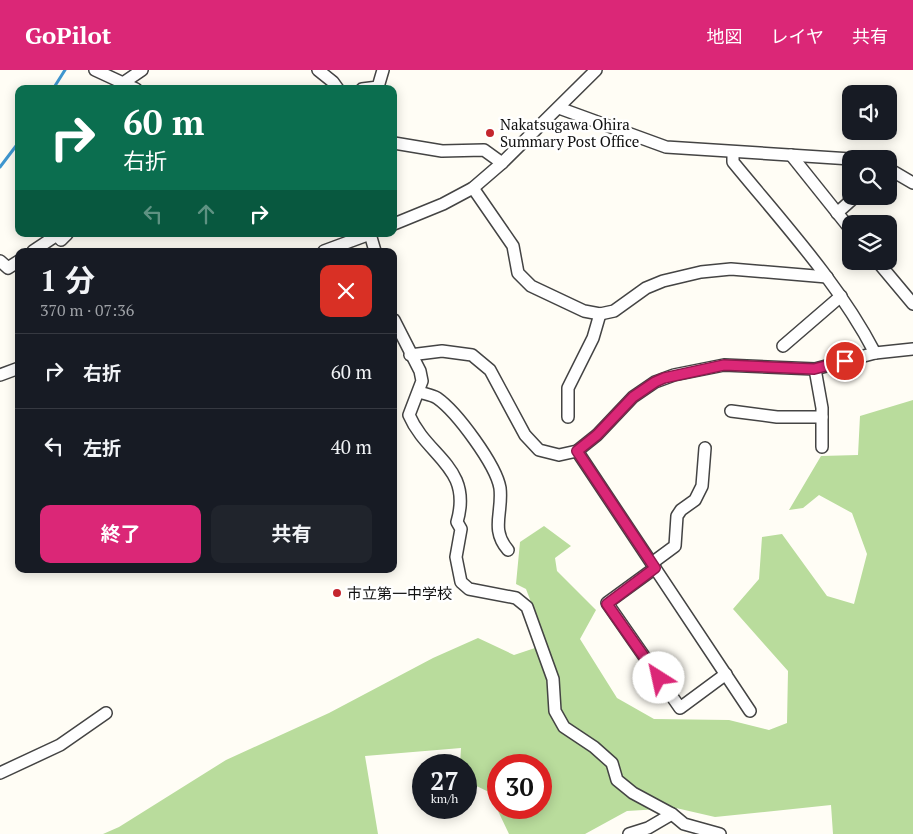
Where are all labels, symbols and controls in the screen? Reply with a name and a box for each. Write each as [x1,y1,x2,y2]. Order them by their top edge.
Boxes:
text: GoPilot [25,19,111,51]
text: 地図 [707,24,743,48]
text: レイヤ [771,24,824,48]
text: 共有 [852,24,888,48]
map controls [842,85,897,270]
button: sound [842,85,897,140]
text: 60 m [123,99,204,145]
icon: right [40,105,105,170]
place label: Nakatsugawa Ohira Summary Post Office [500,114,639,151]
marker: Nakatsugawa Ohira Summary Post Office [484,127,496,139]
text: 右折 [123,146,167,175]
button: search [842,150,897,205]
icon: left [139,200,167,228]
icon: ahead [192,200,220,228]
icon: right [245,200,273,228]
button: layers [842,215,897,270]
text: 1 分 [40,260,95,300]
button: close [320,265,372,317]
text: 370 m · 07:36 [40,299,134,321]
pin [824,340,866,382]
icon: arrive [831,347,859,375]
icon: right [40,357,68,385]
text: 60 m [331,359,372,384]
text: 右折 [83,360,121,385]
icon: left [40,432,68,460]
text: 40 m [331,434,372,459]
text: 左折 [83,435,121,460]
button: 終了 [40,505,201,563]
button: 共有 [211,505,372,563]
place label: 市立第一中学校 [347,583,452,603]
marker: 市立第一中学校 [331,587,343,599]
position arrow [632,651,684,703]
speed limit sign: 30 [487,754,552,819]
text: 27 [430,764,459,797]
text: km/h [431,791,458,806]

